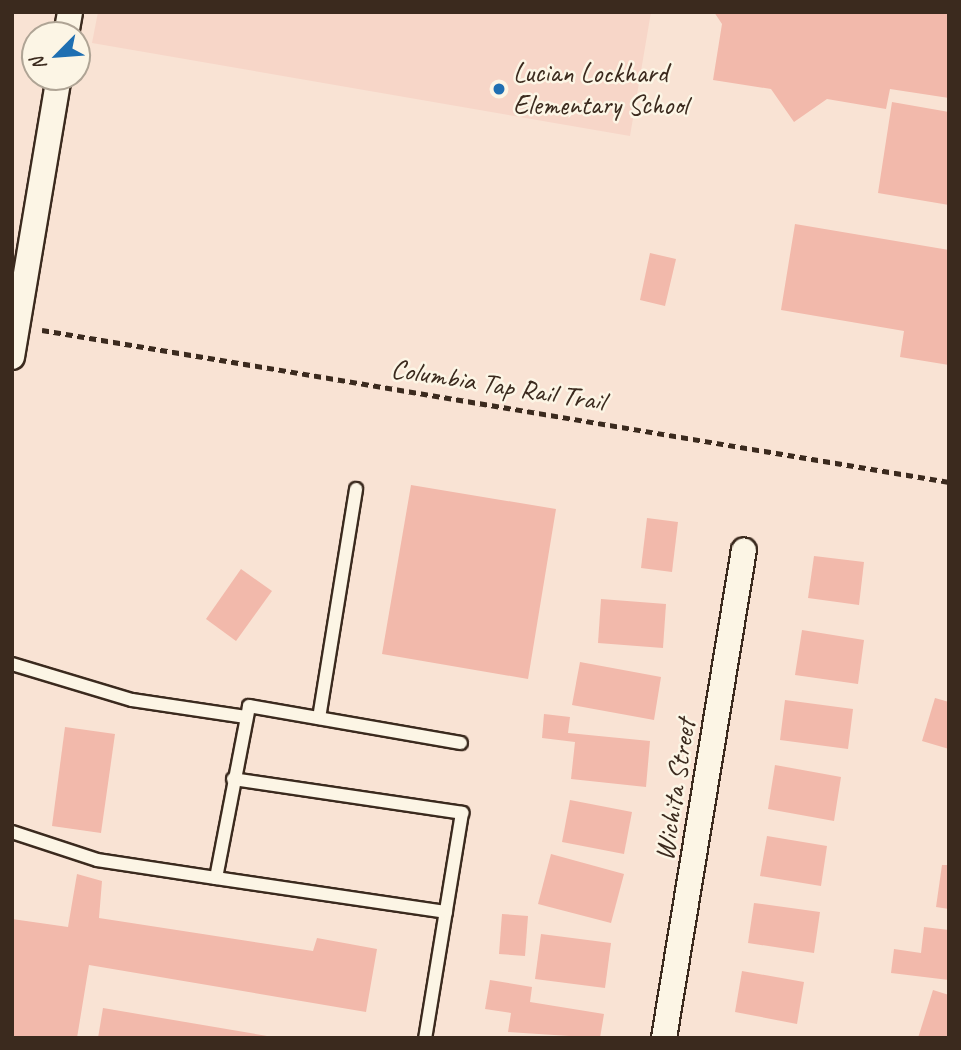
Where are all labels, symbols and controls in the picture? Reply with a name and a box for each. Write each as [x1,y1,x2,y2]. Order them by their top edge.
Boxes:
north arrow [21,21,91,91]
text: N [25,54,52,74]
place label: Lucian Lockhard Elementary School [513,56,688,122]
marker: Lucian Lockhard Elementary School [491,81,507,97]
street label: Columbia Tap Rail Trail [388,351,608,419]
street label: Wichita Street [647,717,703,863]

